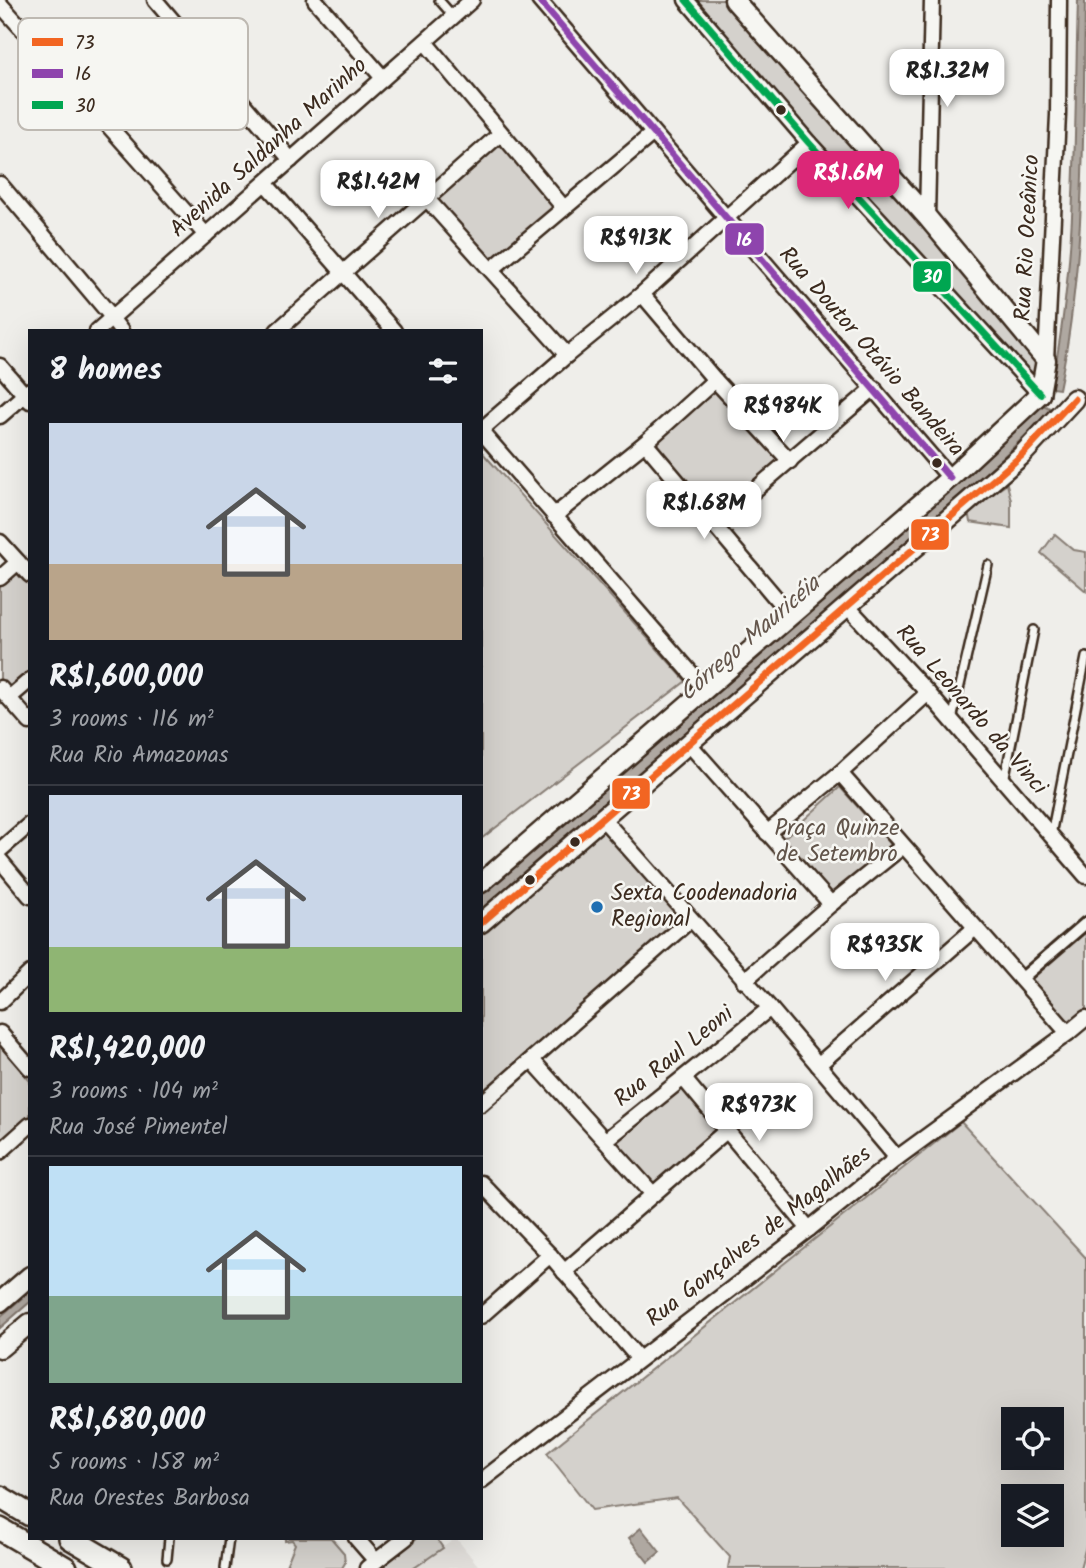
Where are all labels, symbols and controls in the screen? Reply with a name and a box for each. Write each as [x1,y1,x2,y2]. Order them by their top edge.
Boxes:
legend [18,18,248,130]
text: 73 [75,29,95,59]
street label: Avenida Saldanha Marinho [162,49,376,247]
pin: R$1.32M [882,50,1012,109]
text: R$1.32M [905,54,989,90]
text: 16 [75,60,92,90]
text: 30 [75,92,95,122]
unlabelled marker [774,103,788,117]
pin: R$1.6M [791,152,905,211]
street label: Rua Rio Oceânico [1006,154,1050,322]
text: R$1.6M [813,156,883,192]
pin: R$1.42M [313,160,443,220]
text: R$1.42M [336,165,420,201]
pin: R$913K [579,216,693,276]
text: R$913K [600,221,672,257]
line badge: 16 [724,222,765,256]
text: 16 [736,226,752,256]
street label: Rua Doutor Otávio Bandeira [769,239,973,465]
line badge: 30 [912,260,952,293]
text: 30 [921,263,942,293]
text: 8 homes [49,347,162,395]
icon: filters [424,352,462,390]
pin: R$984K [726,384,840,444]
text: R$984K [743,389,823,425]
unlabelled marker [930,456,944,470]
icon: home [193,469,319,595]
pin: R$1.68M [639,482,769,541]
text: R$1.68M [662,486,746,522]
line badge: 73 [910,518,950,551]
text: 73 [920,521,940,551]
water label: Córrego Mauricéia [670,565,831,712]
street label: Rua Leonardo da Vinci [886,616,1057,805]
text: R$1,600,000 [49,654,203,702]
text: 3 rooms · 116 m² [49,702,214,738]
text: Rua Rio Amazonas [49,738,229,774]
line badge: 73 [611,777,651,810]
text: 73 [621,780,641,810]
park label: Praça Quinze de Setembro [774,811,900,873]
unlabelled marker [568,835,582,849]
icon: home [193,841,319,967]
unlabelled marker [523,873,537,887]
place label: Sexta Coodenadoria Regional [611,876,798,938]
marker: Sexta Coodenadoria Regional [589,899,605,915]
pin: R$935K [828,923,942,983]
text: R$935K [846,928,924,964]
street label: Rua Raul Leoni [606,996,743,1117]
text: R$1,420,000 [49,1026,205,1074]
text: 3 rooms · 104 m² [49,1074,218,1110]
pin: R$973K [702,1084,816,1143]
text: R$973K [721,1088,797,1124]
text: Rua José Pimentel [49,1110,228,1146]
street label: Rua Gonçalves de Magalhães [639,1137,880,1337]
icon: home [193,1212,319,1338]
text: R$1,680,000 [49,1397,205,1445]
map controls [1001,1407,1064,1547]
button: locate [1001,1407,1064,1470]
text: 5 rooms · 158 m² [49,1445,219,1481]
text: Rua Orestes Barbosa [49,1481,250,1517]
button: layers [1001,1484,1064,1547]

